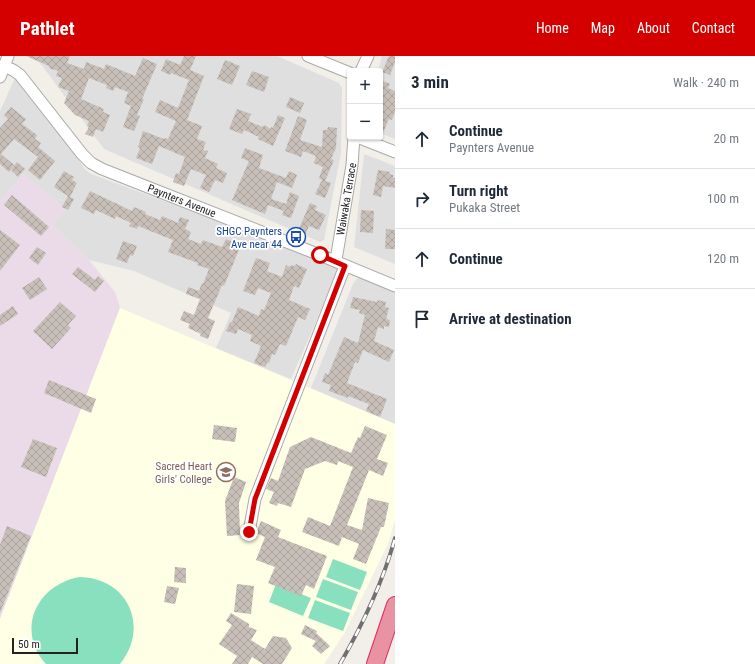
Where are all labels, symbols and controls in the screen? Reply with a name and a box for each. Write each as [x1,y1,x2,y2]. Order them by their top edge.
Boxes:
text: Pathlet [20,17,75,40]
text: Home [536,20,569,36]
text: Map [591,20,615,36]
text: About [637,20,670,36]
text: Contact [692,20,735,36]
map controls [347,68,383,140]
button: + [347,68,383,104]
text: 3 min [411,72,449,92]
text: Walk · 240 m [673,75,739,90]
button: − [347,104,383,140]
text: Continue [449,122,503,140]
icon: ahead [411,128,433,150]
text: 20 m [713,131,739,146]
text: Paynters Avenue [449,140,534,155]
street label: Waiwaka Terrace [334,162,359,236]
street label: Paynters Avenue [146,182,218,220]
text: Turn right [449,182,508,200]
icon: right [411,188,433,210]
text: 100 m [707,191,739,206]
text: Pukaka Street [449,200,520,215]
place label: SHGC Paynters Ave near 44 [216,225,283,251]
bus stop icon: SHGC Paynters Ave near 44 [285,226,307,248]
route start [311,246,329,264]
icon: ahead [411,248,433,270]
text: Continue [449,250,503,268]
text: 120 m [707,251,739,266]
icon: arrive [411,308,433,330]
text: Arrive at destination [449,310,572,328]
place label: Sacred Heart Girls' College [155,460,212,486]
school or university icon: Sacred Heart Girls' College [215,461,237,483]
route end [240,523,258,541]
scale bar [12,636,78,655]
text: 50 m [18,638,40,651]

